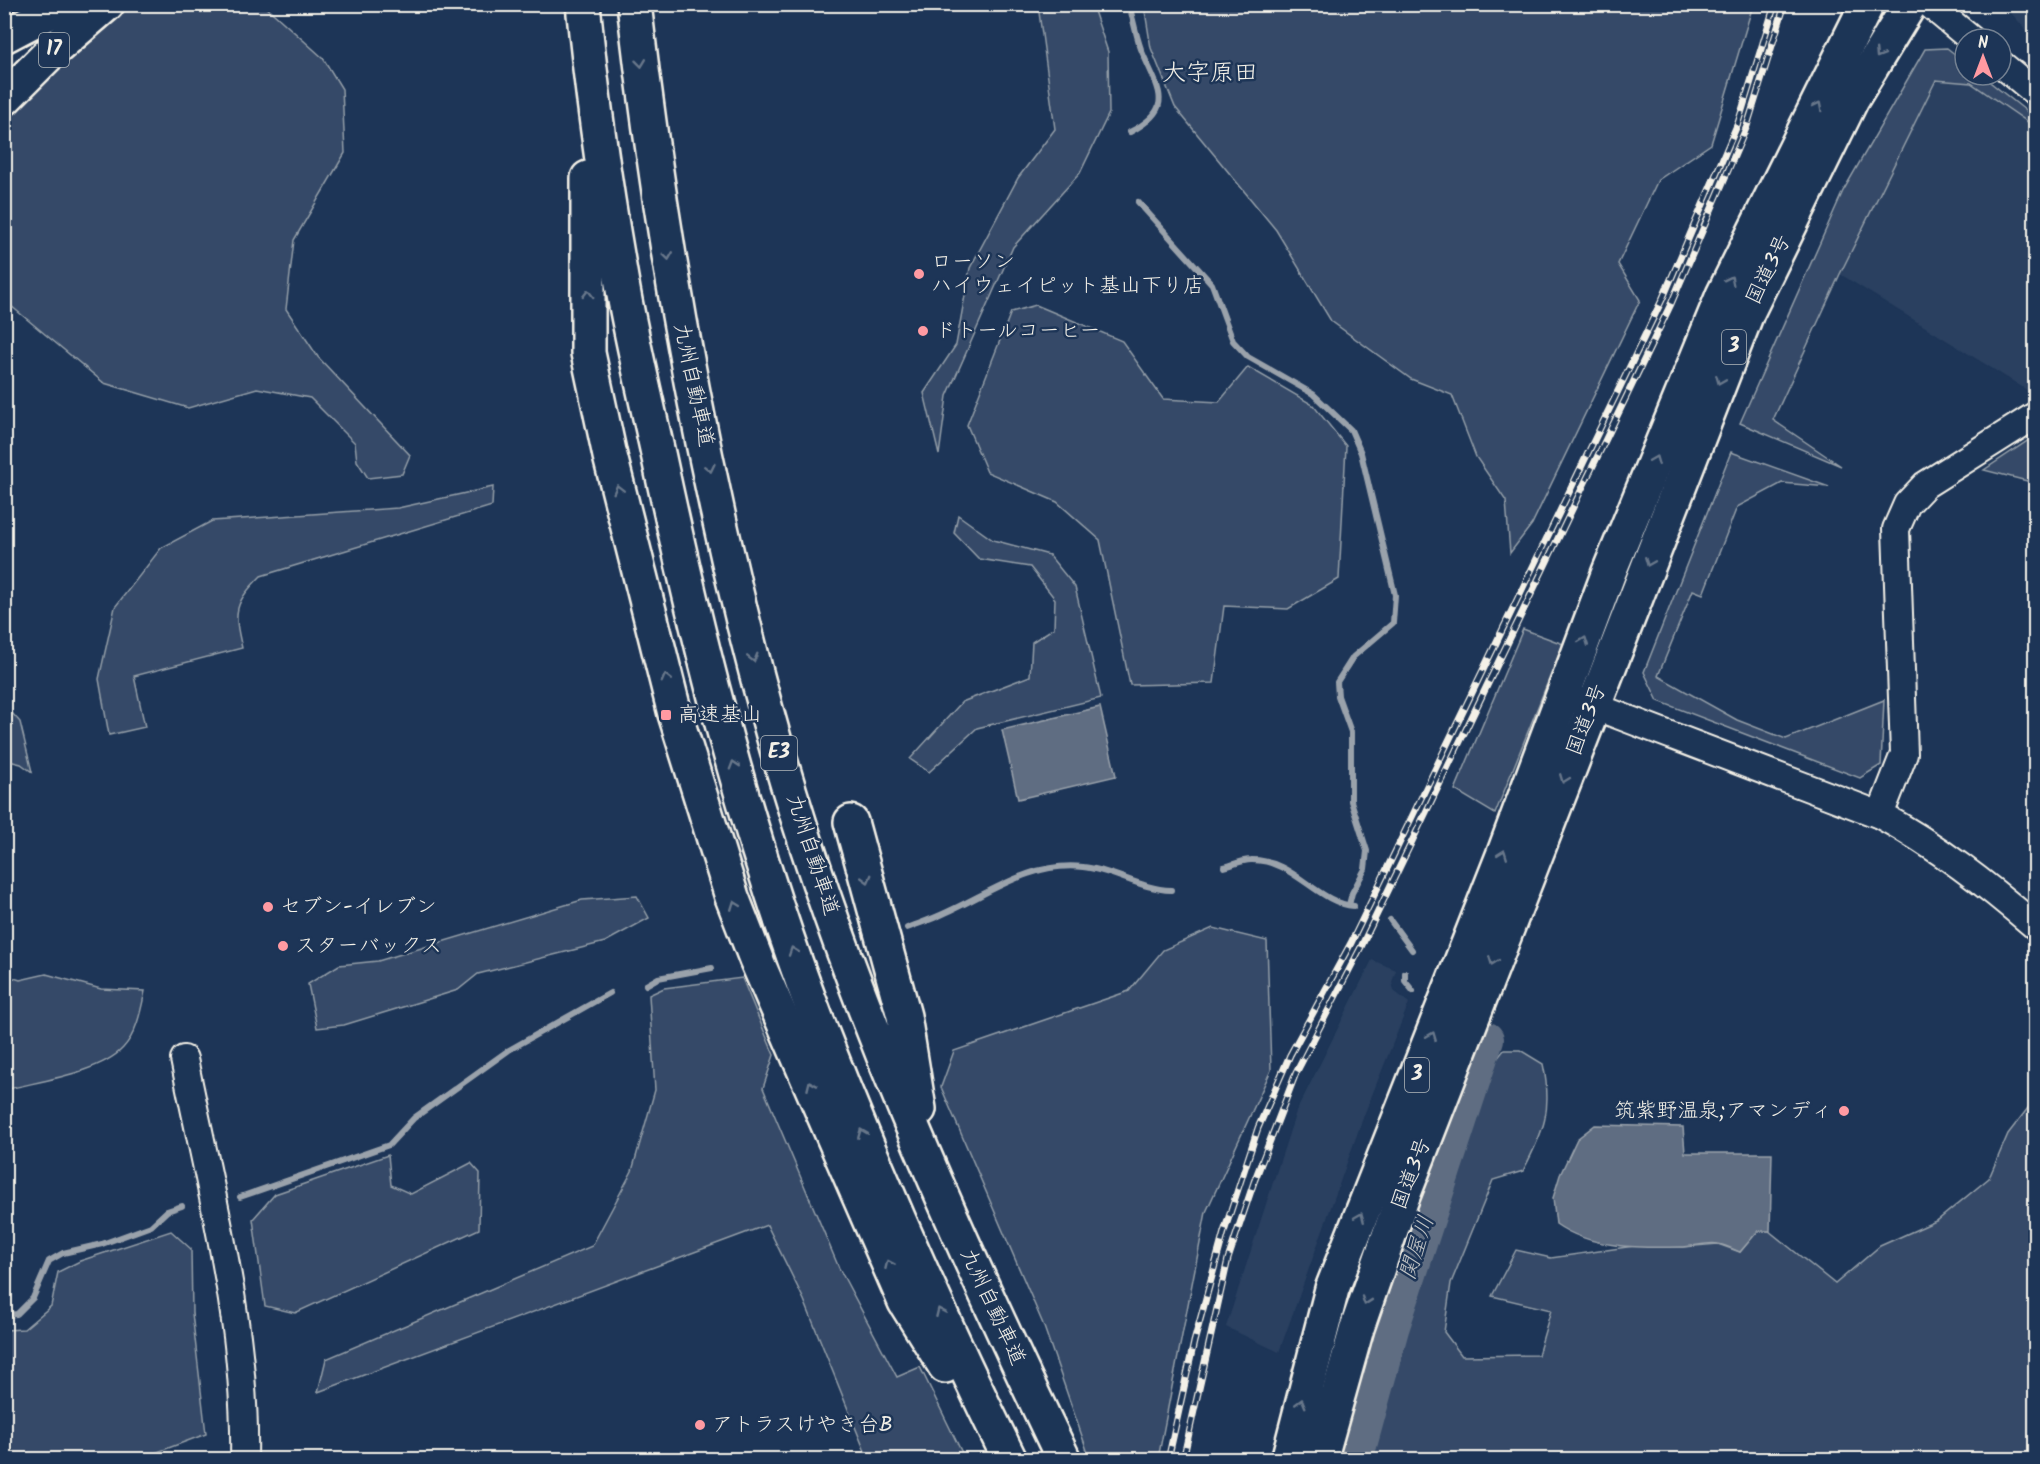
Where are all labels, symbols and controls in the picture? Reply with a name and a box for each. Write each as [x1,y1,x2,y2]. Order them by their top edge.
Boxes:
north arrow [1953,27,2013,87]
text: N [1978,31,1988,56]
road number: 17 [39,33,69,67]
one-way arrow [1875,48,1886,58]
district label: 大字原田 [1162,54,1258,93]
one-way arrow [634,58,647,67]
one-way arrow [1811,102,1822,112]
street label: 国道3号 [1738,229,1800,311]
place label: ローソン ハイウェイピット基山下り店 [931,246,1204,303]
one-way arrow [662,251,674,260]
marker: ローソン ハイウェイピット基山下り店 [912,267,926,281]
one-way arrow [1723,275,1735,286]
one-way arrow [582,290,594,299]
place label: ドトールコーヒー [935,315,1100,348]
street label: 九州自動車道 [664,320,722,450]
marker: ドトールコーヒー [916,324,930,338]
road number: 3 [1722,330,1746,364]
one-way arrow [1715,375,1728,385]
one-way arrow [1648,455,1660,466]
one-way arrow [703,462,716,472]
one-way arrow [613,484,625,495]
one-way arrow [1643,556,1656,566]
one-way arrow [1576,637,1589,647]
one-way arrow [745,653,758,663]
one-way arrow [661,673,674,683]
street label: 国道3号 [1558,679,1616,761]
place label: 高速基山 [678,699,762,732]
marker: 高速基山 [659,708,673,722]
road number: E3 [761,736,797,770]
one-way arrow [729,760,741,771]
one-way arrow [1559,773,1572,784]
street label: 九州自動車道 [777,790,847,920]
one-way arrow [1496,849,1509,860]
one-way arrow [859,874,872,884]
place label: セブン-イレブン [280,891,437,924]
marker: セブン-イレブン [261,900,275,914]
one-way arrow [730,900,742,911]
place label: スターバックス [295,930,442,963]
marker: スターバックス [276,939,290,953]
one-way arrow [787,946,800,957]
one-way arrow [1488,954,1500,965]
one-way arrow [1425,1031,1437,1042]
road number: 3 [1405,1058,1429,1092]
one-way arrow [806,1080,818,1091]
place label: 筑紫野温泉;アマンディ [1614,1095,1832,1128]
marker: 筑紫野温泉;アマンディ [1837,1104,1851,1118]
one-way arrow [857,1128,869,1139]
street label: 国道3号 [1383,1133,1441,1215]
water label: 関屋川 [1391,1211,1445,1285]
one-way arrow [1353,1212,1366,1223]
street label: 九州自動車道 [950,1243,1034,1371]
one-way arrow [884,1259,896,1270]
one-way arrow [1361,1295,1374,1306]
one-way arrow [935,1307,947,1318]
one-way arrow [1294,1398,1306,1408]
place label: アトラスけやき台B [712,1409,893,1442]
marker: アトラスけやき台B [693,1418,707,1432]

